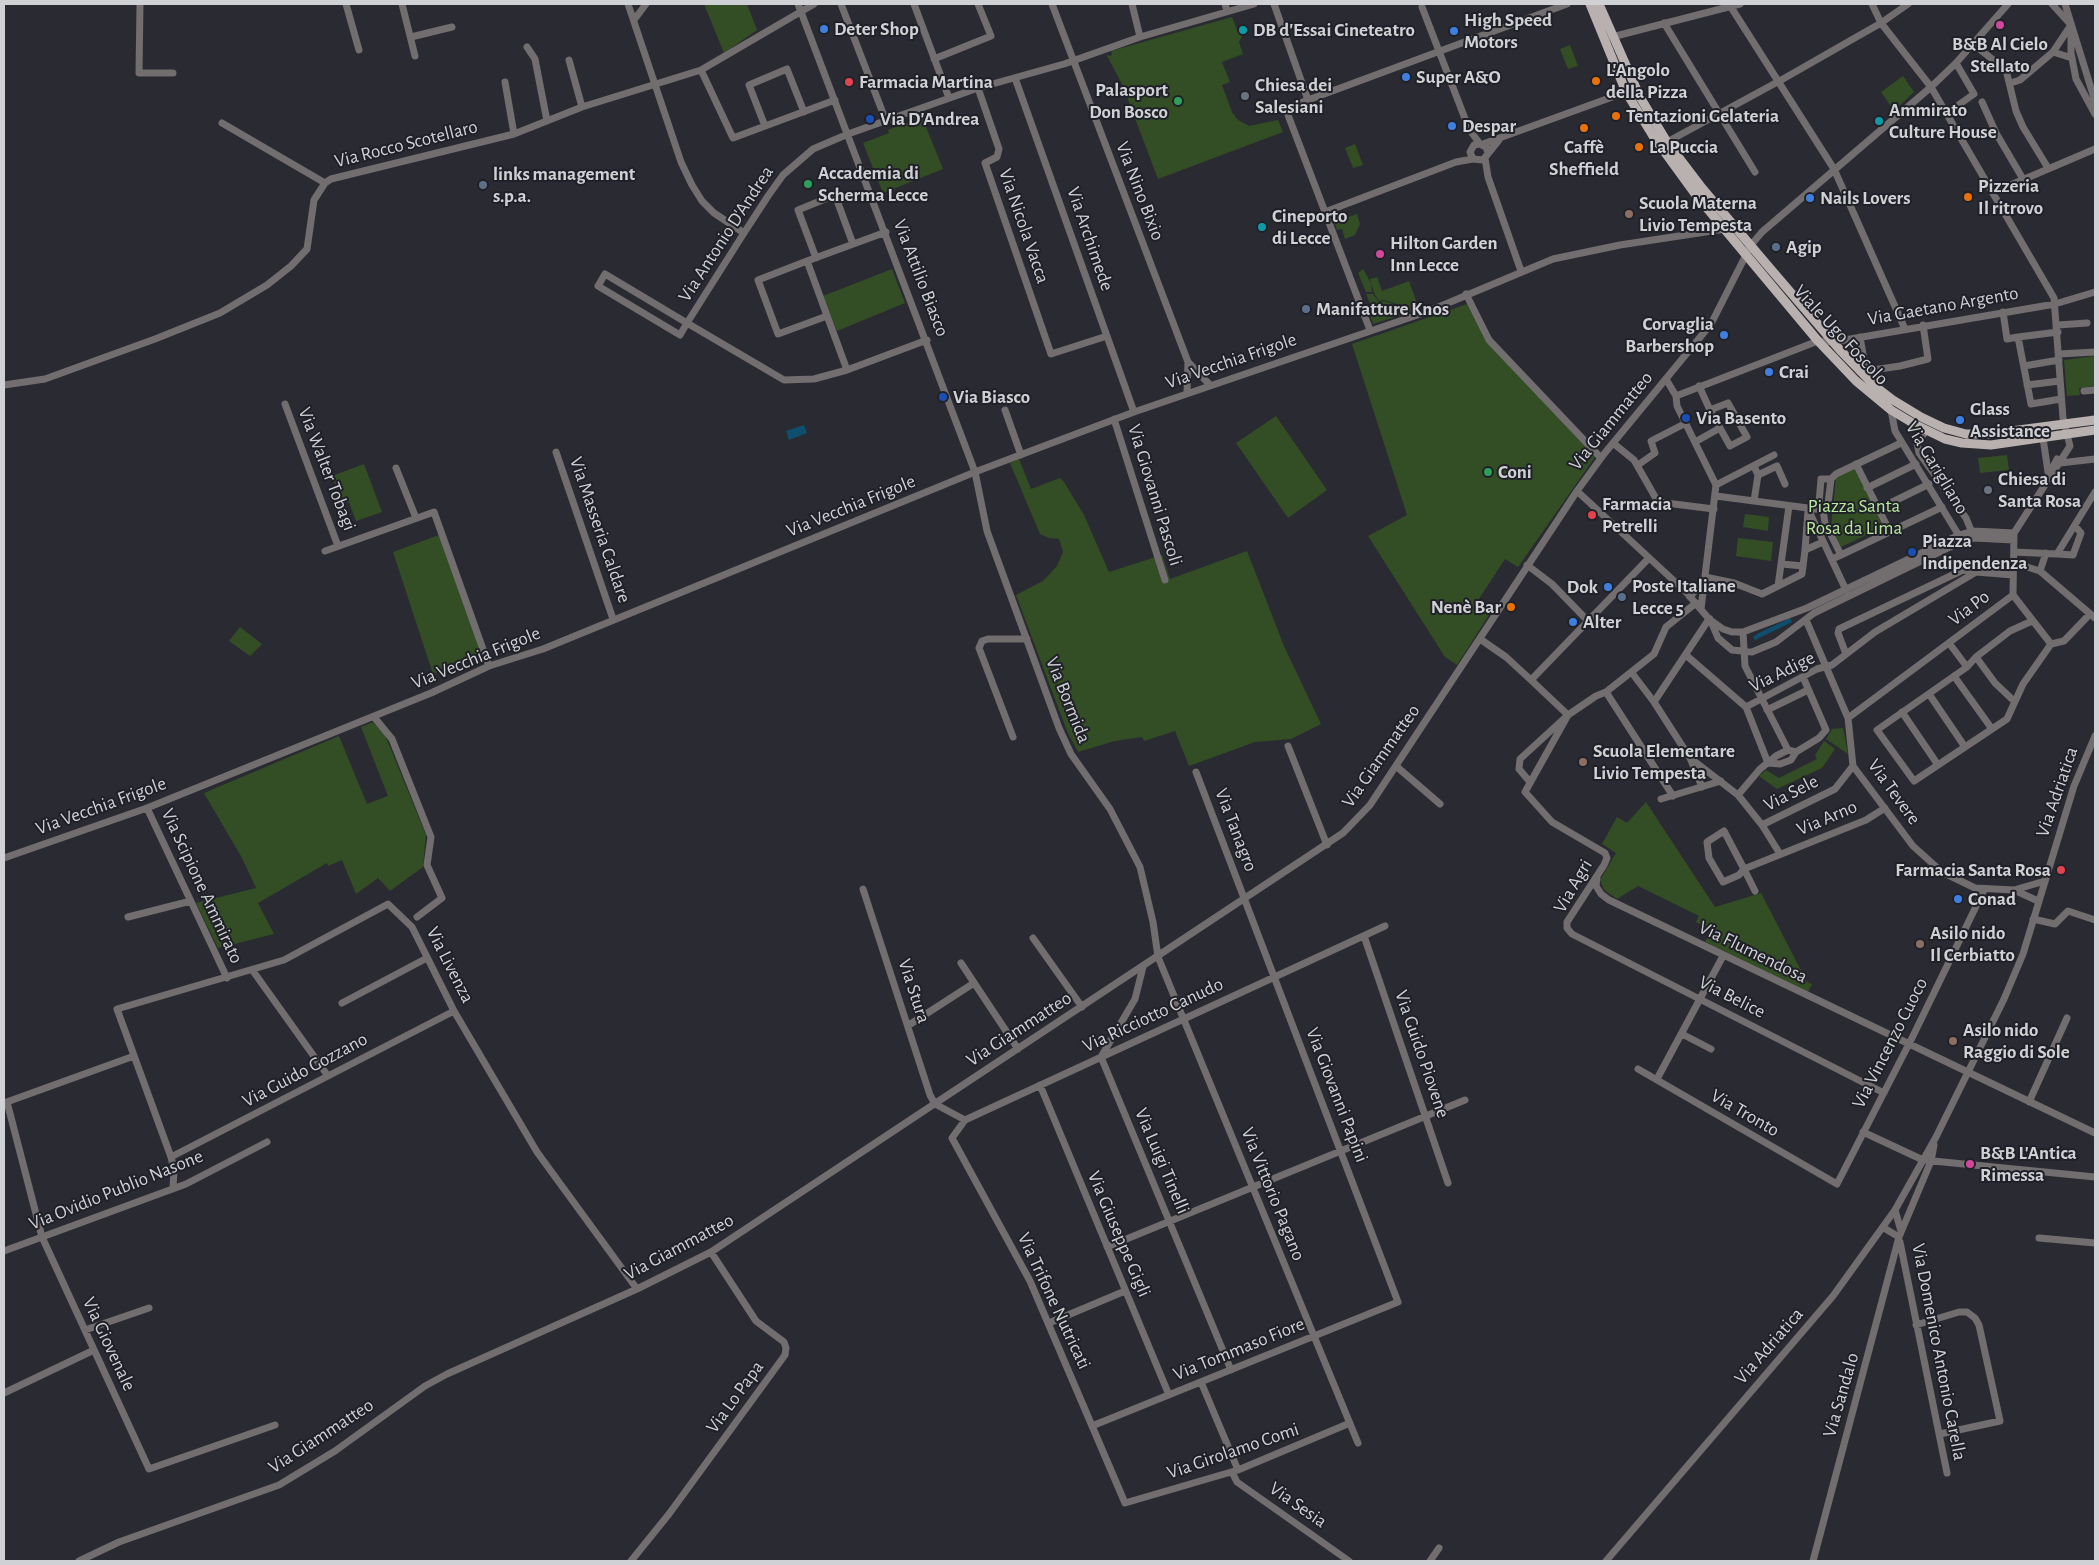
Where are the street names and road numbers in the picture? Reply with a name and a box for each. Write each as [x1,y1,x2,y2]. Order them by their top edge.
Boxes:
street label: Via Rocco Scotellaro [332,115,480,173]
street label: Via Nino Bixio [1111,138,1169,244]
street label: Via Antonio D'Andrea [673,162,779,306]
street label: Via Nicola Vacca [994,166,1054,286]
street label: Via Archimede [1062,184,1118,294]
street label: Via Attilio Biasco [888,216,954,340]
street label: Viale Ugo Foscolo [1789,280,1893,390]
street label: Via Gaetano Argento [1866,282,2020,330]
street label: Via Vecchia Frigole [1162,328,1300,394]
street label: Via Giammatteo [1564,367,1658,475]
street label: Via Walter Tobagi [293,404,361,534]
street label: Via Garigliano [1900,418,1974,518]
street label: Via Giovanni Pascoli [1123,421,1187,569]
street label: Via Masseria Caldare [564,454,636,606]
street label: Via Vecchia Frigole [783,470,919,542]
street label: Via Po [1944,585,1994,631]
street label: Via Vecchia Frigole [408,622,544,694]
street label: Via Adige [1745,646,1819,698]
street label: Via Bormida [1040,654,1096,746]
street label: Via Giammatteo [1337,700,1425,812]
street label: Via Adriatica [2031,744,2083,840]
street label: Via Tevere [1863,755,1925,829]
street label: Via Sele [1760,770,1822,816]
street label: Via Vecchia Frigole [33,772,169,840]
street label: Via Tanagro [1210,785,1262,875]
street label: Via Arno [1793,795,1861,841]
street label: Via Scipione Ammirato [156,805,248,967]
street label: Via Agri [1549,855,1597,917]
street label: Via Flumendosa [1695,916,1811,988]
street label: Via Livenza [421,923,479,1007]
street label: Via Stura [893,956,935,1026]
street label: Via Belice [1695,971,1769,1023]
street label: Via Ricciotto Canudo [1079,972,1227,1058]
street label: Via Vincenzo Cuoco [1847,974,1933,1112]
street label: Via Giammatteo [962,987,1076,1071]
street label: Via Guido Piovene [1389,987,1455,1121]
street label: Via Giovanni Papini [1301,1024,1373,1166]
street label: Via Guido Gozzano [239,1027,371,1113]
street label: Via Tronto [1707,1084,1783,1142]
street label: Via Luigi Tinelli [1129,1105,1195,1217]
street label: Via Vittorio Pagano [1236,1124,1310,1264]
street label: Via Ovidio Publio Nasone [26,1145,206,1235]
street label: Via Giuseppe Gigli [1082,1168,1156,1300]
street label: Via Giammatteo [620,1209,738,1285]
street label: Via Trifone Nutricati [1012,1229,1096,1373]
street label: Via Domenico Antonio Carella [1907,1242,1971,1462]
street label: Via Giovenale [77,1293,141,1395]
street label: Via Adriatica [1730,1303,1808,1389]
street label: Via Tommaso Fiore [1170,1312,1308,1386]
street label: Via Sandalo [1818,1350,1864,1440]
street label: Via Lo Papa [701,1356,769,1438]
street label: Via Giammatteo [264,1394,378,1478]
street label: Via Girolamo Comi [1164,1418,1302,1484]
street label: Via Sesia [1265,1477,1331,1533]

